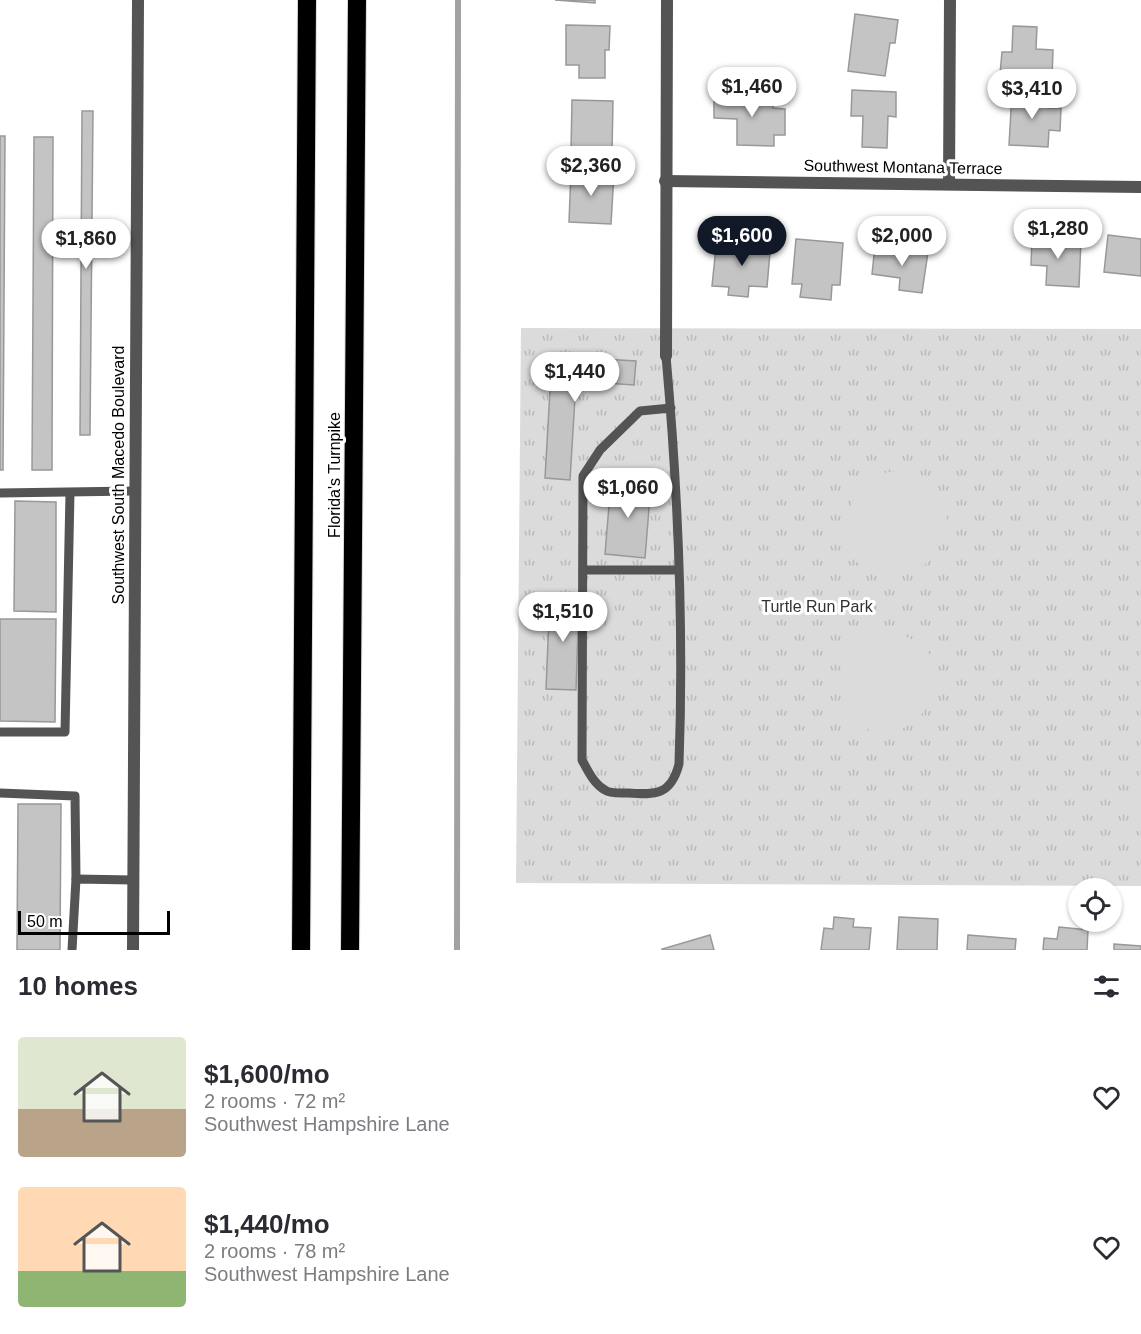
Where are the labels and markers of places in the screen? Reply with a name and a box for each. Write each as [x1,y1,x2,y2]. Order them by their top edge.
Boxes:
pin: $1,460 [703,67,801,118]
pin: $3,410 [983,69,1081,120]
pin: $2,360 [542,146,640,197]
pin: $1,280 [1009,209,1107,260]
pin: $1,600 [693,216,791,267]
pin: $2,000 [853,216,951,267]
pin: $1,860 [37,219,135,270]
pin: $1,440 [526,352,624,403]
pin: $1,060 [579,468,677,519]
pin: $1,510 [514,592,612,643]

